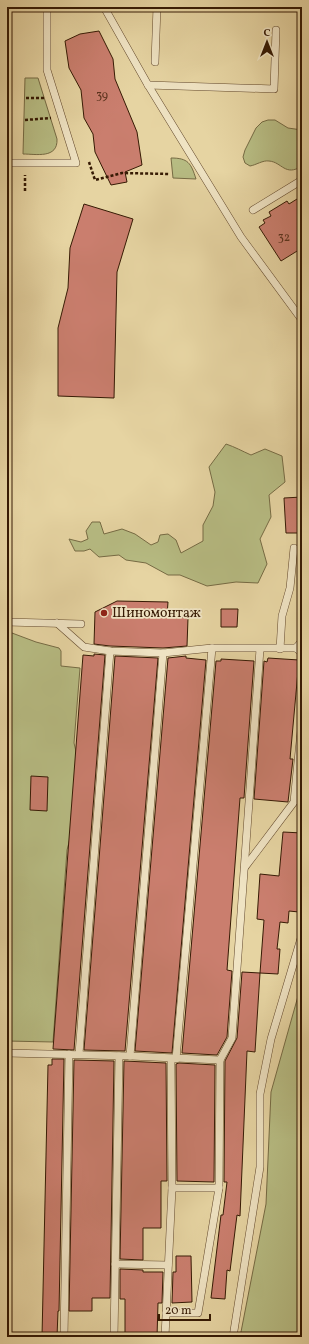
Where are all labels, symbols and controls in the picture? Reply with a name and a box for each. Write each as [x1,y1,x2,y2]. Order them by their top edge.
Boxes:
north arrow [247,22,287,62]
text: С [263,26,271,41]
house number: 39 [96,88,108,104]
house number: 32 [278,230,290,246]
place label: Шиномонтаж [112,604,201,623]
marker: Шиномонтаж [99,608,109,618]
scale bar [159,1296,210,1322]
text: 20 m [165,1303,192,1319]

